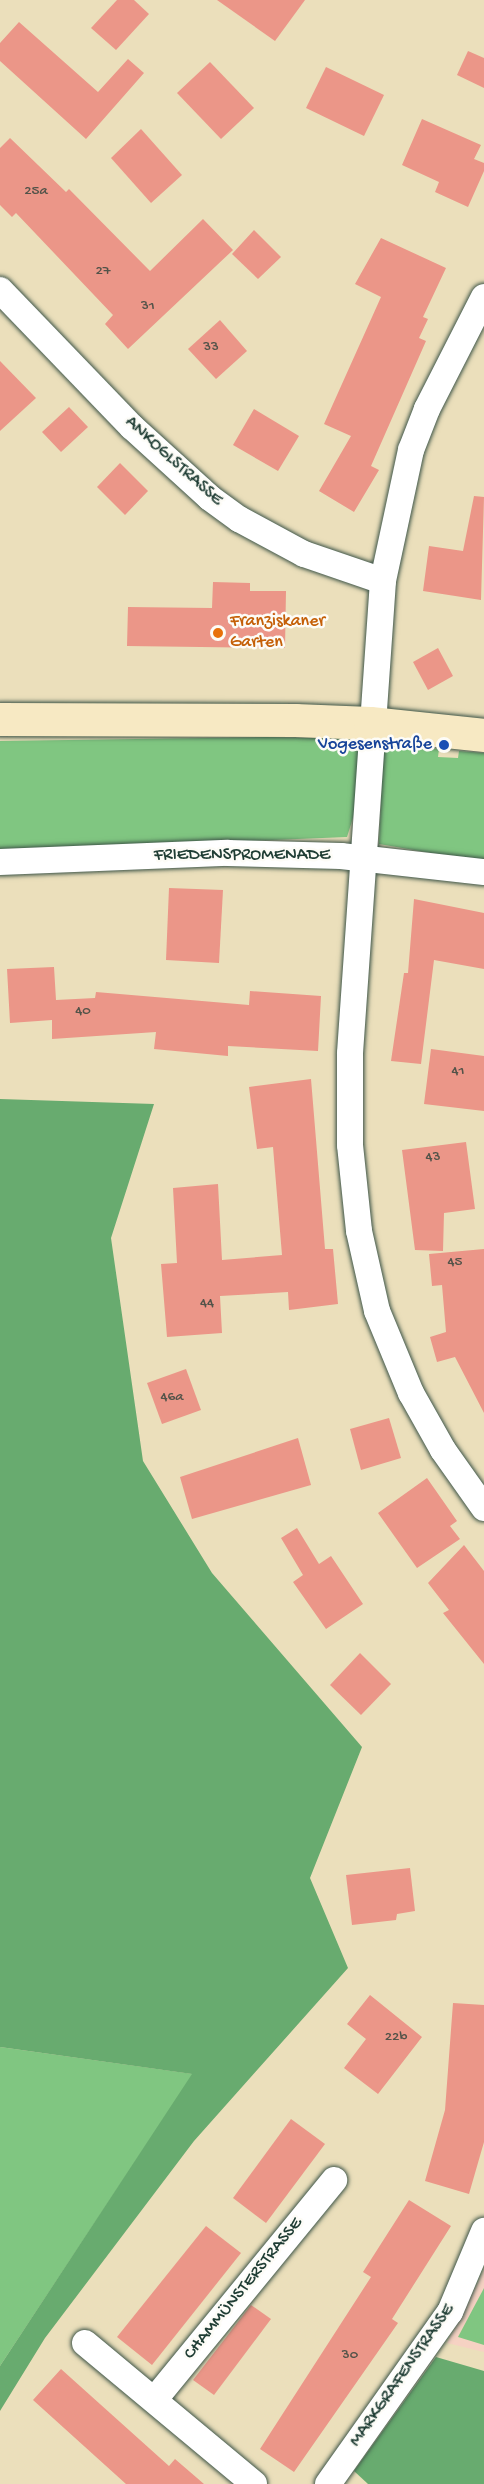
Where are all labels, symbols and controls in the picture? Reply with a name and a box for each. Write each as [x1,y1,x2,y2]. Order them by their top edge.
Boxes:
house number: 25a [24,183,48,201]
house number: 27 [95,263,111,281]
house number: 31 [141,298,155,316]
house number: 33 [203,339,219,357]
street label: ANKOGLSTRASSE [120,412,226,512]
place label: Franziskaner Garten [230,612,325,654]
marker: Franziskaner Garten [211,626,225,640]
place label: Vogesenstraße [318,734,432,756]
marker: Vogesenstraße [437,738,451,752]
street label: FRIEDENSPROMENADE [154,845,330,867]
house number: 40 [75,1003,91,1021]
house number: 41 [451,1063,465,1081]
house number: 43 [426,1149,440,1167]
house number: 45 [448,1254,462,1272]
house number: 44 [200,1295,214,1313]
house number: 46a [160,1389,184,1407]
house number: 22b [385,2029,407,2047]
street label: CHAMMÜNSTERSTRASSE [180,2213,308,2365]
street label: MARKGRAFENSTRASSE [346,2300,460,2452]
house number: 30 [342,2347,358,2365]

